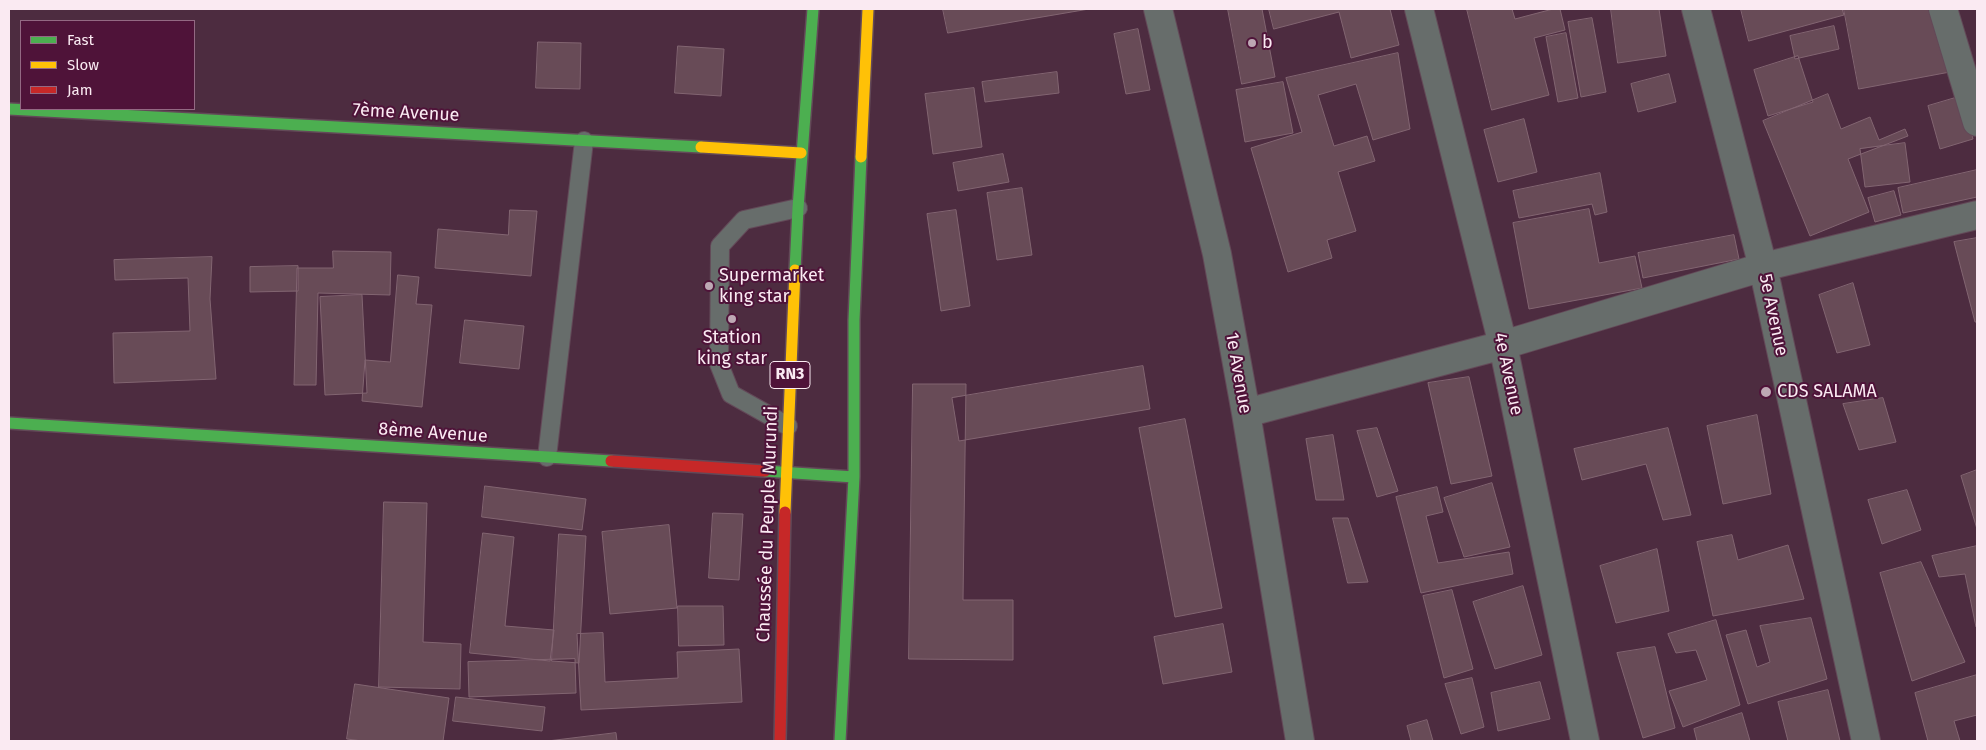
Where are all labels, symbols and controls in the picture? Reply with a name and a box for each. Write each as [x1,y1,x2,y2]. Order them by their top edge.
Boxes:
legend [20,20,195,110]
text: Fast [67,31,94,49]
place label: b [1262,32,1273,54]
marker: b [1246,37,1258,49]
text: Slow [67,56,99,74]
text: Jam [67,81,93,99]
street label: 7ème Avenue [352,99,460,127]
place label: Supermarket king star [719,265,824,308]
street label: 5e Avenue [1754,272,1792,358]
marker: Supermarket king star [703,280,715,292]
marker: Station king star [726,313,738,325]
place label: Station king star [697,327,767,369]
street label: 1e Avenue [1220,331,1256,415]
street label: 4e Avenue [1489,331,1527,417]
road number: RN3 [770,362,810,388]
place label: CDS SALAMA [1777,381,1877,403]
marker: CDS SALAMA [1759,385,1773,399]
street label: Chaussée du Peuple Murundi [753,405,783,643]
street label: 8ème Avenue [378,418,488,448]

